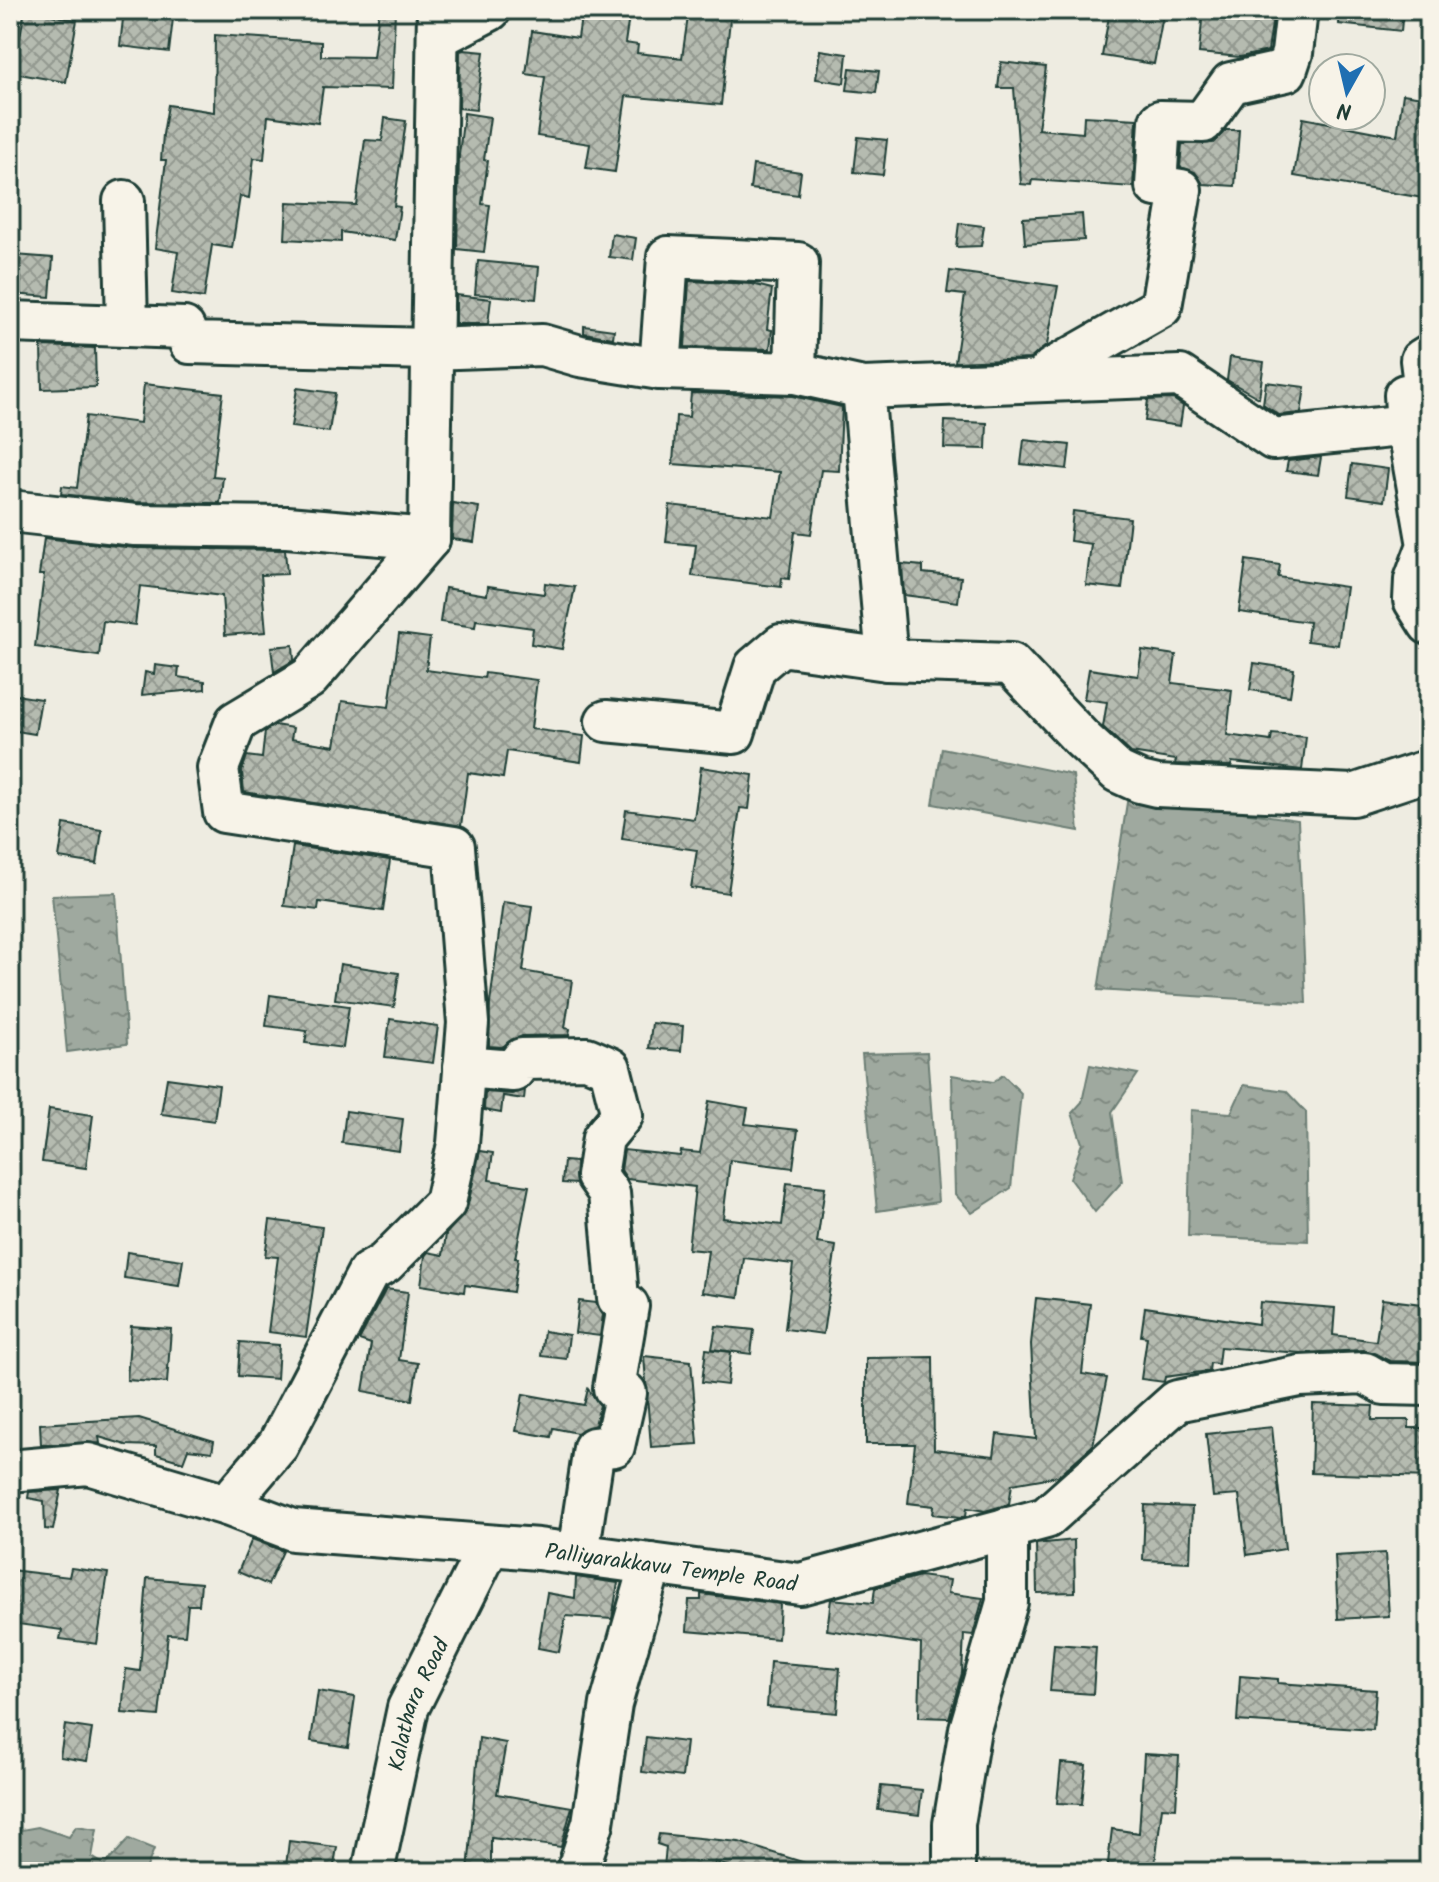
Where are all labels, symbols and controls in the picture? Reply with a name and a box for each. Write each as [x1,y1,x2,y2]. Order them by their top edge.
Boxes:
north arrow [1307,52,1387,132]
text: N [1335,91,1354,128]
street label: Palliyarakkavu Temple Road [543,1535,800,1604]
street label: Kalathara Road [380,1632,461,1775]

